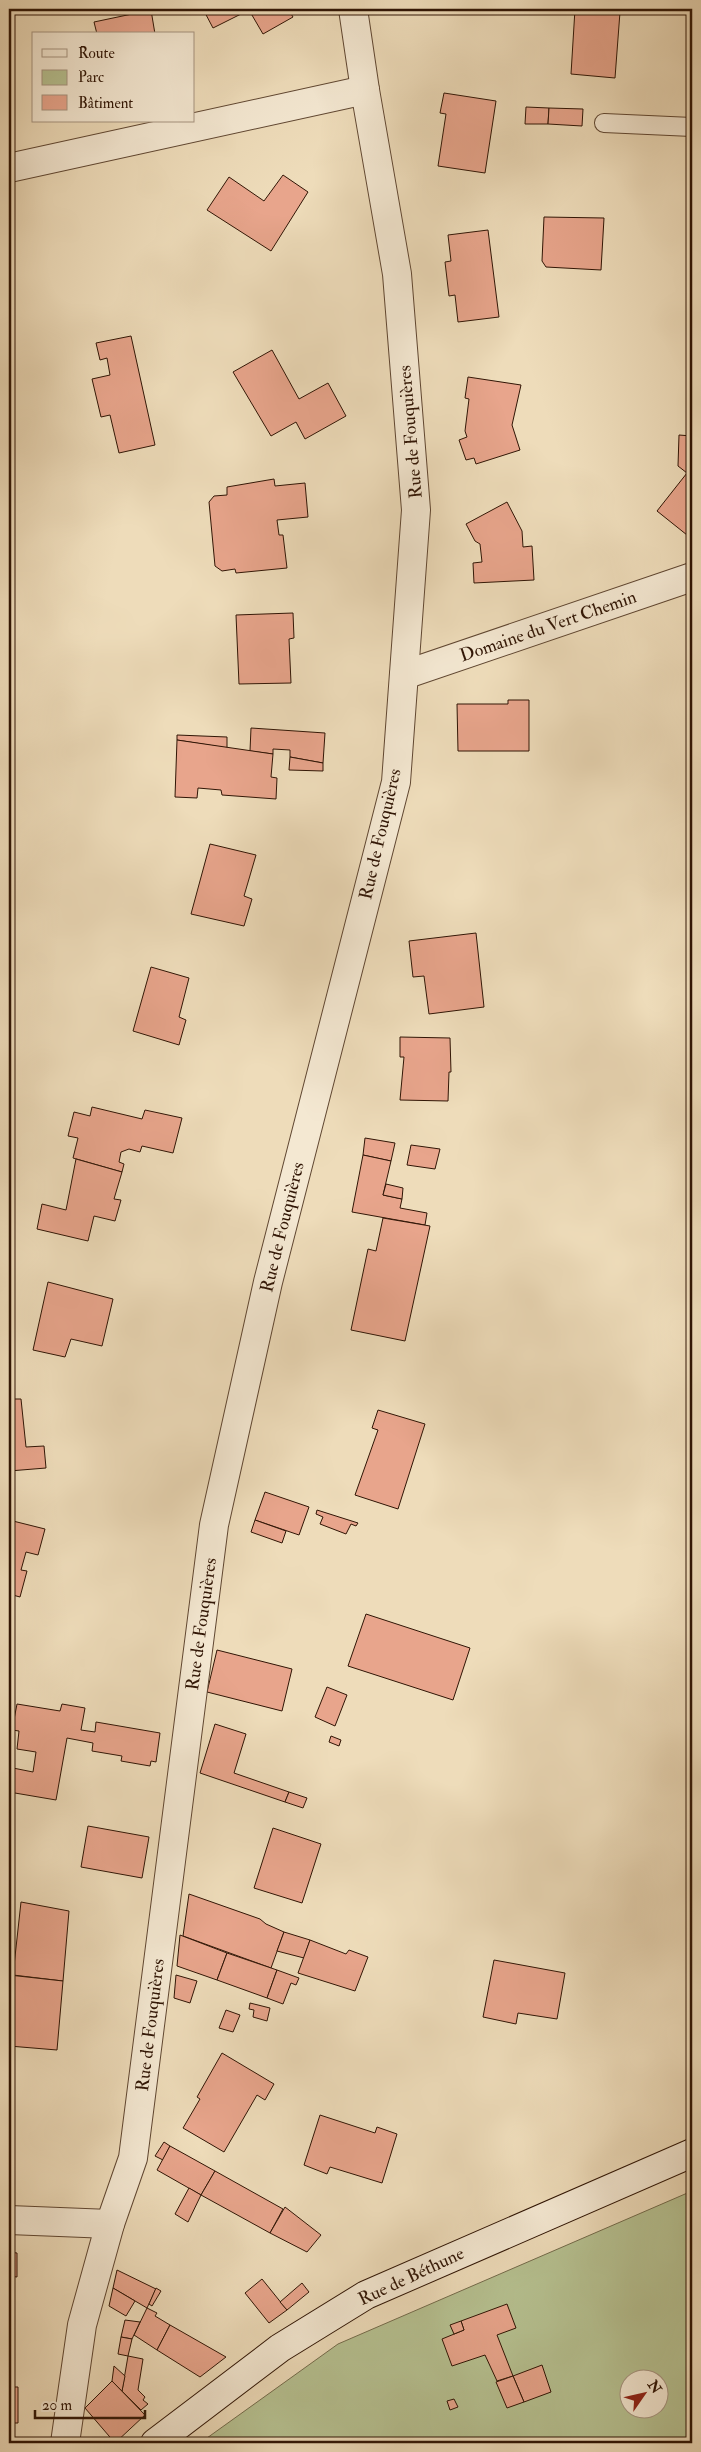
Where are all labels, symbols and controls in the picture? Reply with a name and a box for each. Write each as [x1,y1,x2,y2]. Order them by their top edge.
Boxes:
legend [32,32,195,122]
text: Route [78,44,115,63]
text: Parc [78,68,104,87]
text: Bâtiment [78,94,133,113]
street label: Rue de Fouquières [393,364,428,499]
street label: Domaine du Vert Chemin [457,585,640,668]
street label: Rue de Fouquières [354,766,407,902]
street label: Rue de Fouquières [255,1160,310,1295]
street label: Rue de Fouquières [181,1556,222,1692]
street label: Rue de Fouquières [131,1957,170,2093]
street label: Rue de Béthune [355,2242,468,2311]
north arrow [618,2370,668,2420]
text: N [643,2376,665,2397]
scale bar [35,2387,145,2419]
text: 20 m [42,2396,72,2415]

